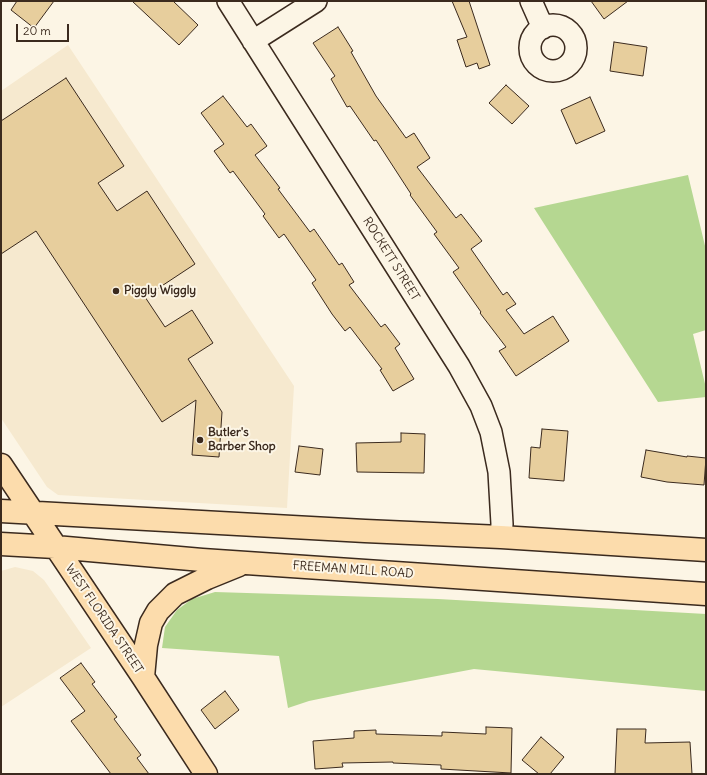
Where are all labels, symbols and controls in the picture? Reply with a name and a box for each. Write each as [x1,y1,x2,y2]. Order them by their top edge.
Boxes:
scale bar [18,16,71,42]
text: 20 m [23,23,51,38]
street label: ROCKETT STREET [360,215,422,303]
place label: Piggly Wiggly [124,284,196,298]
marker: Piggly Wiggly [111,286,121,296]
place label: Butler's Barber Shop [208,426,276,454]
marker: Butler's Barber Shop [195,435,205,445]
street label: FREEMAN MILL ROAD [292,559,414,581]
street label: WEST FLORIDA STREET [62,562,146,676]

